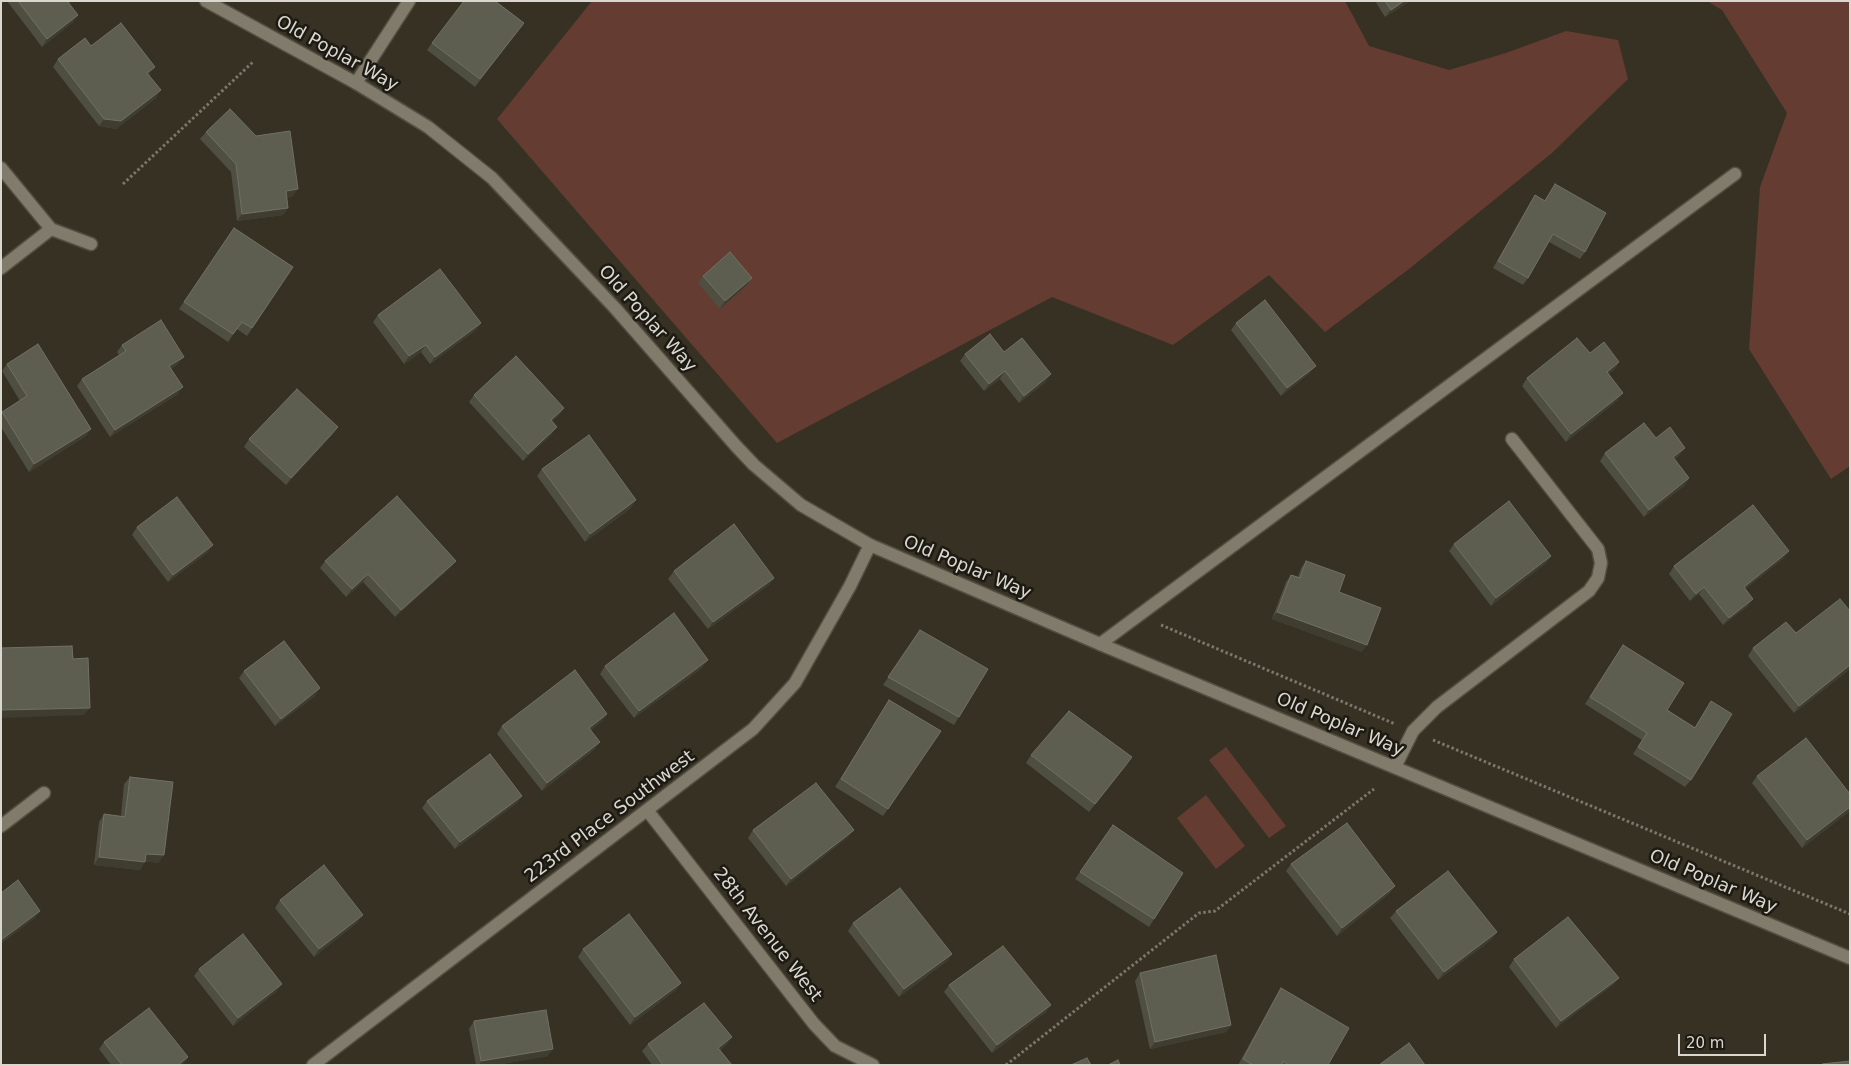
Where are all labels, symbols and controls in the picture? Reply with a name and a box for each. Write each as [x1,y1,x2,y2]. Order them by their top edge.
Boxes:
street label: Old Poplar Way [272,11,402,97]
street label: Old Poplar Way [593,261,701,377]
street label: Old Poplar Way [900,531,1034,605]
street label: Old Poplar Way [1273,688,1407,762]
street label: 223rd Place Southwest [521,746,699,888]
street label: Old Poplar Way [1646,845,1780,919]
street label: 28th Avenue West [708,864,826,1006]
scale bar [1681,1024,1768,1056]
text: 20 m [1686,1034,1724,1052]

